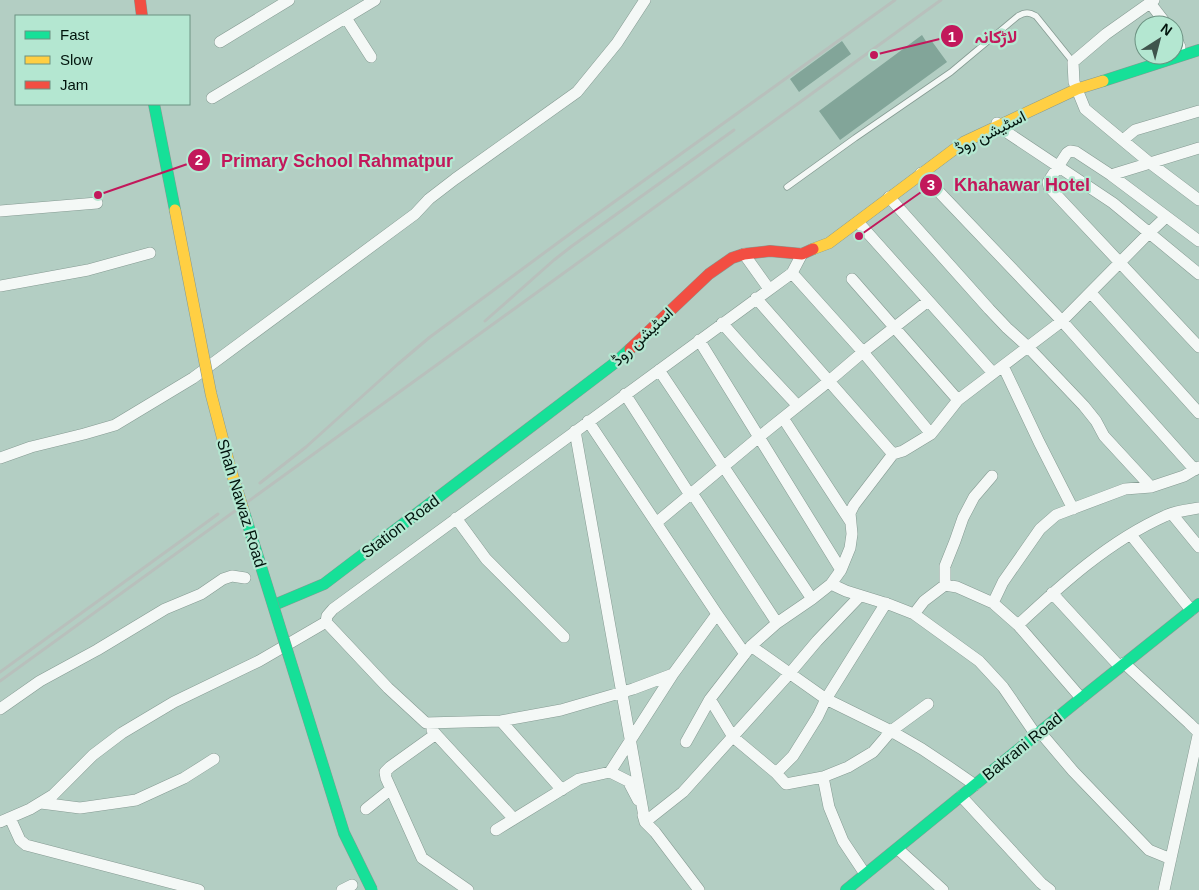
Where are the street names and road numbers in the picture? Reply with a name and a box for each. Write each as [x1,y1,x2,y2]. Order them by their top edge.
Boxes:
street label: اسٹیشن روڈ [952,107,1029,159]
street label: اسٹیشن روڈ [608,304,678,370]
street label: Shah Nawaz Road [214,437,269,569]
street label: Station Road [358,492,442,561]
street label: Bakrani Road [979,709,1065,784]

